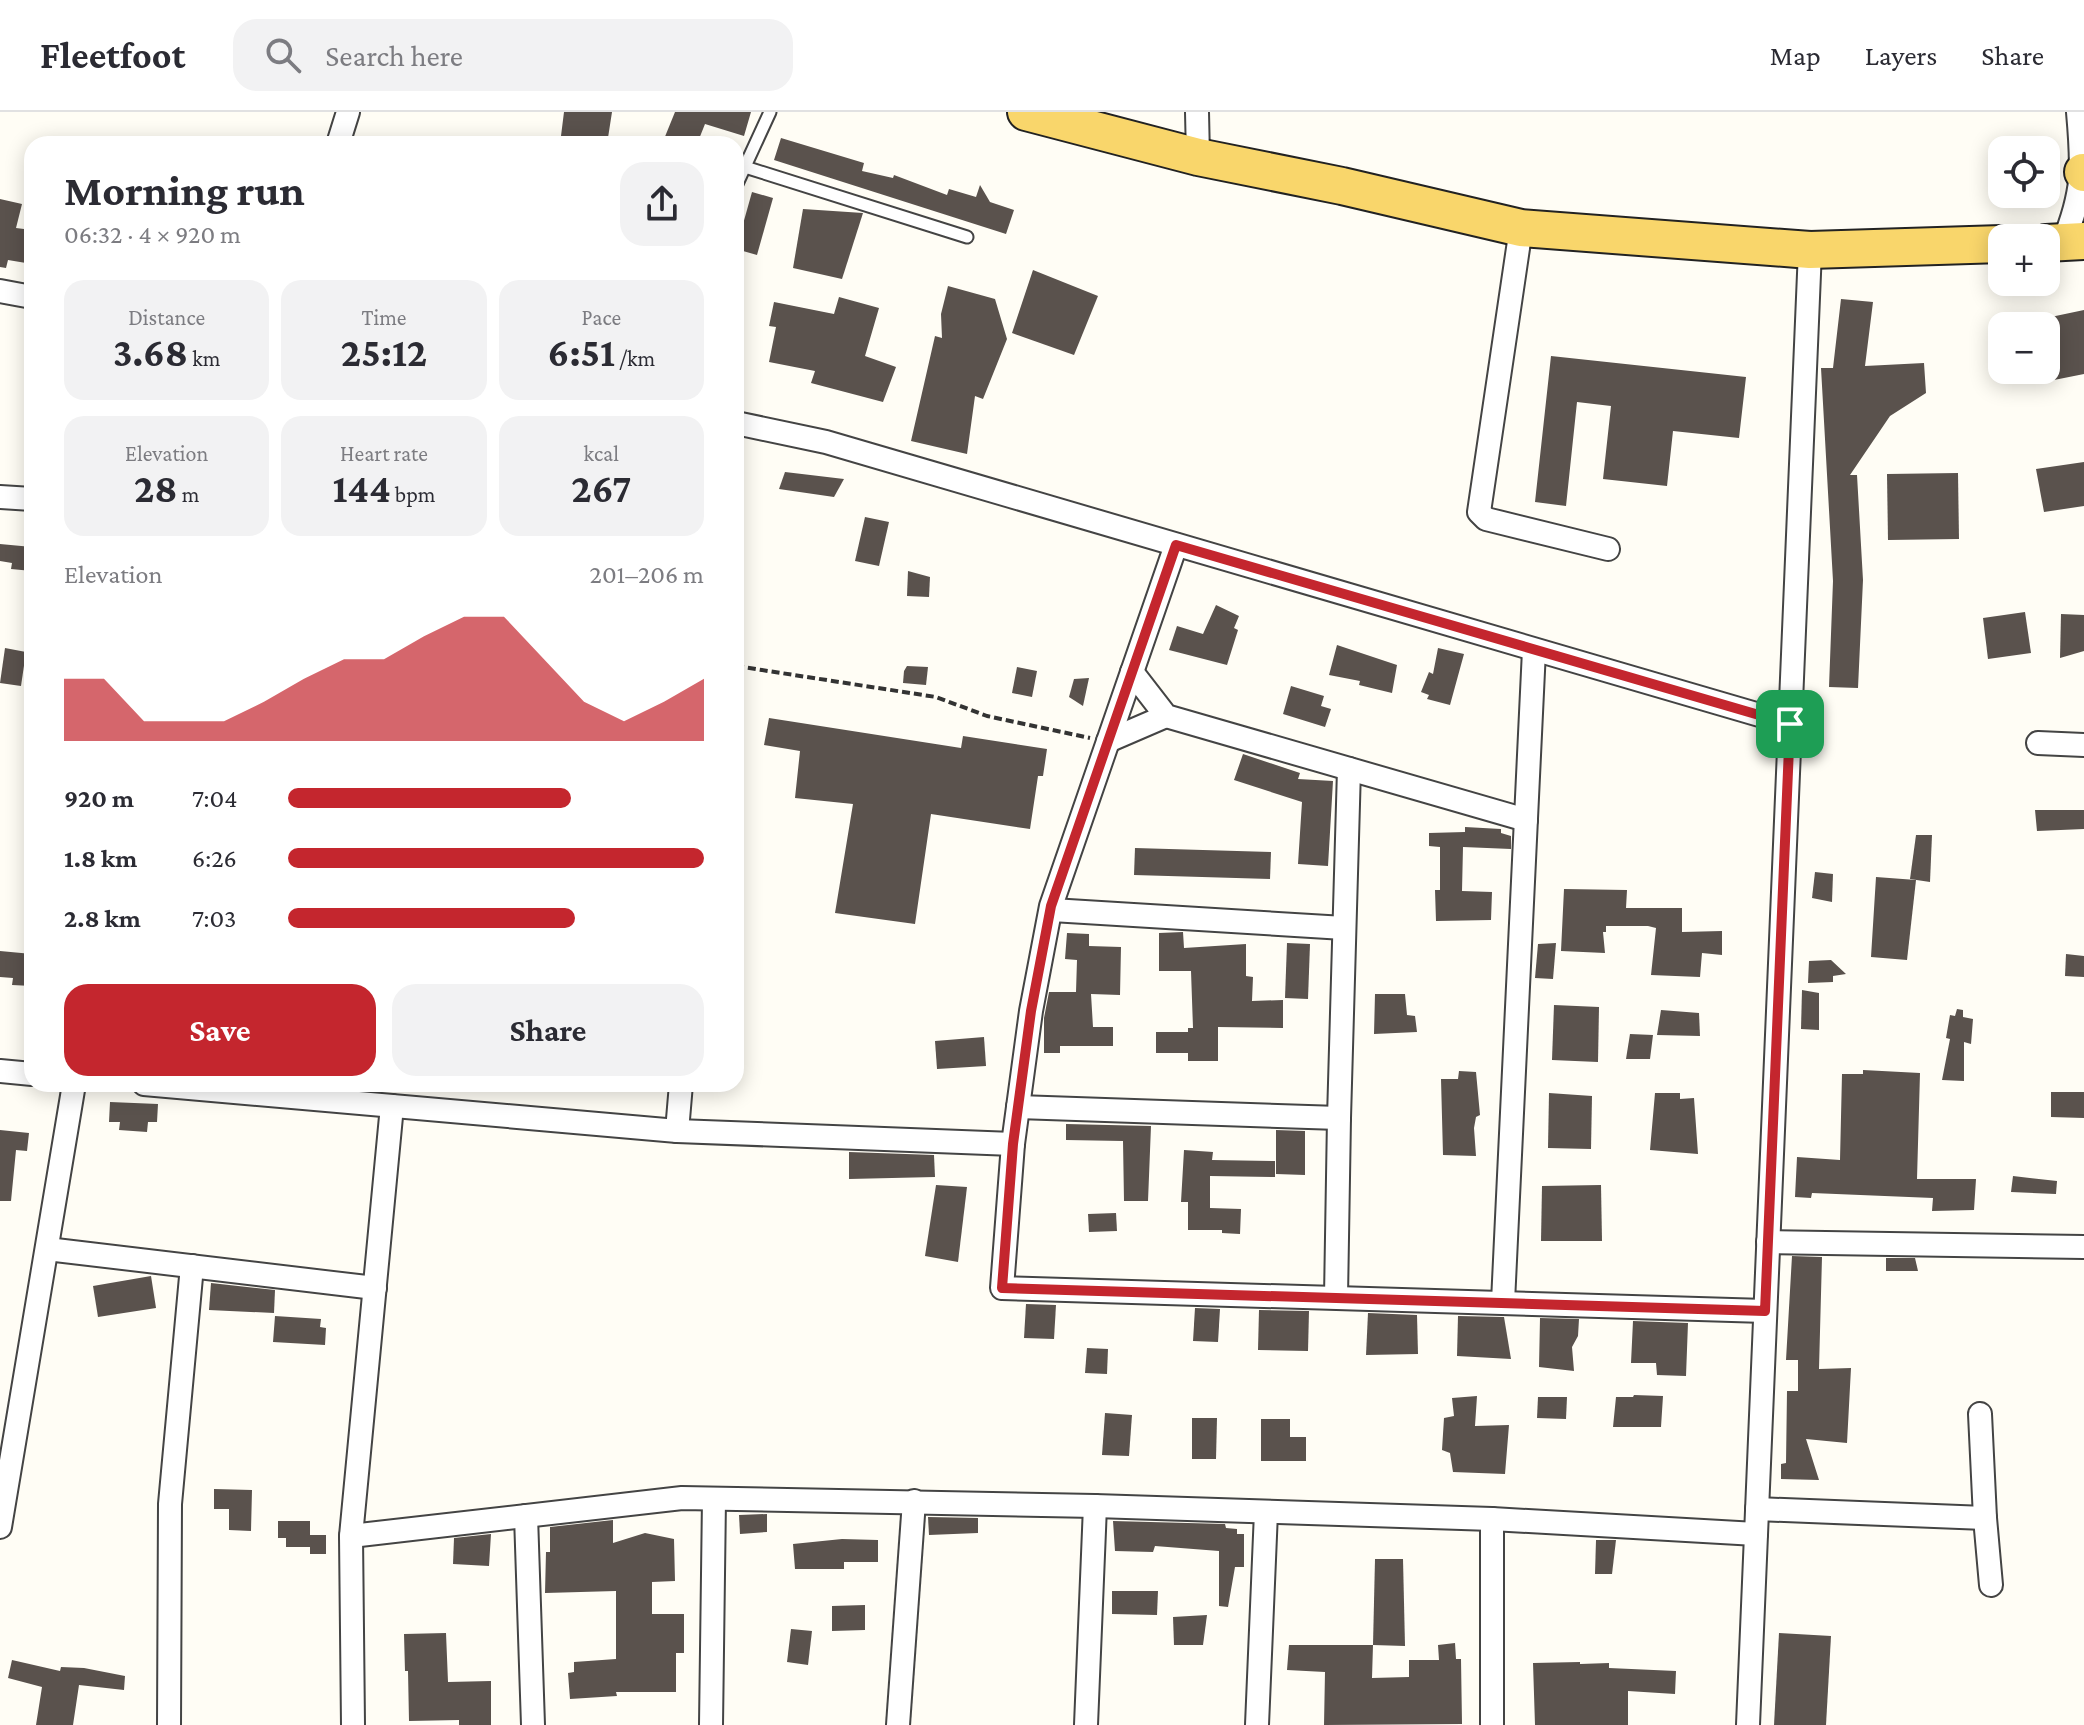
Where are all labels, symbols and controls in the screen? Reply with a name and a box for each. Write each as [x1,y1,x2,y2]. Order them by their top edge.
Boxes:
search box [233,19,793,91]
icon: search [261,33,305,77]
text: Fleetfoot [40,34,185,76]
text: Search here [325,39,463,72]
text: Map [1770,40,1821,71]
text: Layers [1865,40,1937,71]
text: Share [1981,40,2044,71]
map controls [1988,136,2060,384]
button: locate [1988,136,2060,208]
button: share [620,162,704,246]
text: Morning run [64,166,305,214]
text: 06:32 · 4 × 920 m [64,220,241,249]
button: + [1988,224,2060,296]
text: Distance [128,305,205,330]
text: Time [361,305,407,330]
text: Pace [582,305,621,330]
button: − [1988,312,2060,384]
text: 3.68 [113,330,188,375]
text: 25:12 [341,330,427,375]
text: 6:51 [548,330,615,375]
text: km [188,346,220,371]
text: /km [615,346,655,371]
text: Elevation [125,441,208,466]
text: Heart rate [340,441,428,466]
text: kcal [584,441,619,466]
text: 28 [134,466,178,511]
text: 144 [333,466,391,511]
text: 267 [571,466,631,511]
text: m [178,482,199,507]
text: bpm [391,482,435,507]
text: Elevation [64,560,162,589]
text: 201–206 m [590,560,704,589]
pin [1756,690,1824,758]
icon: arrive [1768,702,1812,746]
text: 920 m [64,784,134,813]
text: 7:04 [192,784,238,813]
text: 1.8 km [64,844,137,873]
text: 6:26 [192,844,237,873]
text: 2.8 km [64,904,141,933]
text: 7:03 [192,904,236,933]
button: Save [64,984,376,1076]
button: Share [392,984,704,1076]

